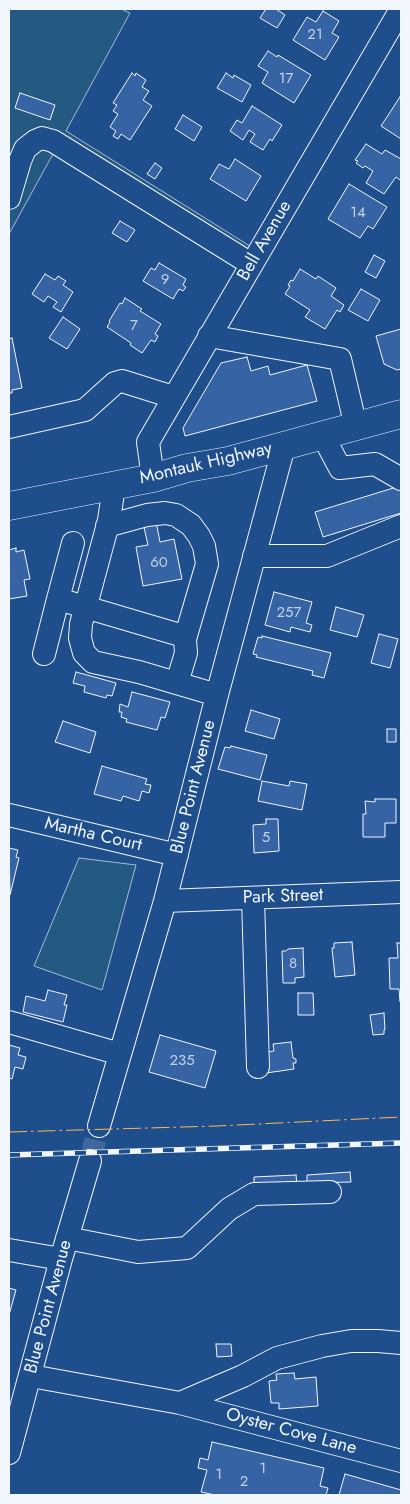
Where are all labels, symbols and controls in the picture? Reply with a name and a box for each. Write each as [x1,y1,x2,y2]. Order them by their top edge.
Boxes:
house number: 21 [307,26,323,44]
house number: 17 [279,70,293,88]
street label: Bell Avenue [233,197,297,285]
house number: 14 [350,204,366,222]
house number: 9 [161,271,169,289]
house number: 7 [130,317,138,335]
street label: Montauk Highway [138,438,274,490]
house number: 60 [150,554,168,572]
house number: 257 [277,604,301,622]
street label: Blue Point Avenue [167,718,221,856]
street label: Martha Court [42,813,144,857]
house number: 5 [262,829,270,847]
street label: Park Street [242,885,324,909]
house number: 8 [289,955,297,973]
house number: 235 [169,1052,195,1070]
street label: Blue Point Avenue [21,1238,77,1376]
street label: Oyster Cove Lane [223,1404,359,1460]
house number: 1 [260,1460,266,1478]
house number: 1 [216,1466,222,1484]
house number: 2 [240,1473,248,1491]

